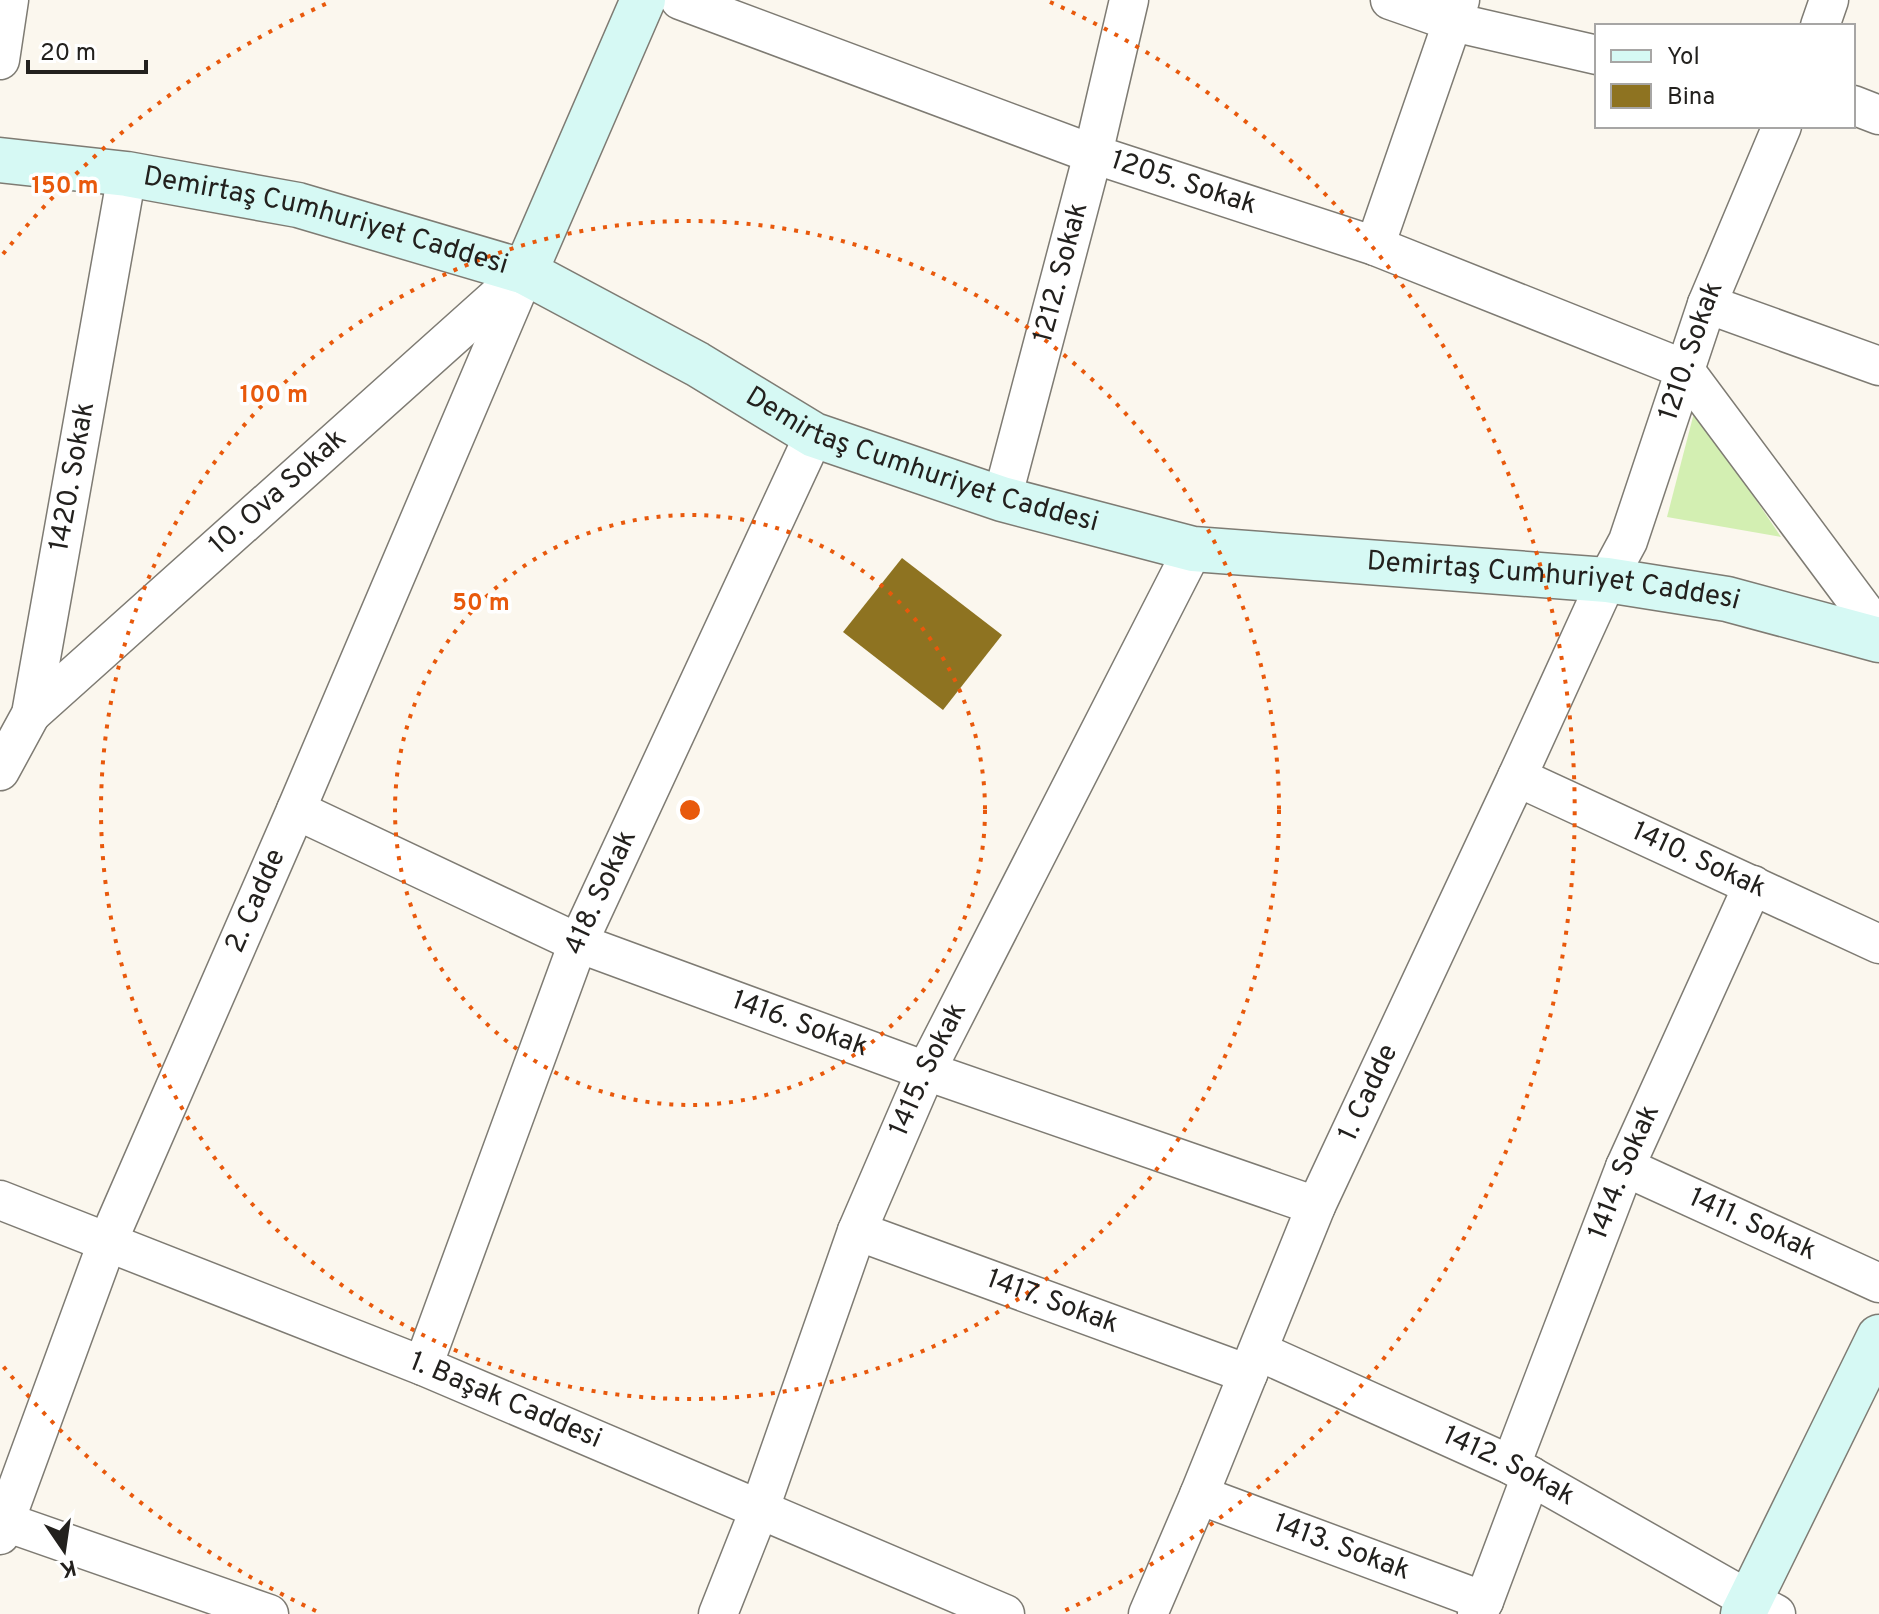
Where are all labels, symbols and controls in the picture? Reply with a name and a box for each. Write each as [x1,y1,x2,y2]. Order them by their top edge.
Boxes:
scale bar [28,24,146,74]
legend [1595,24,1855,128]
text: 20 m [40,39,96,69]
text: Yol [1667,43,1700,73]
text: Bina [1667,83,1715,113]
street label: 1205. Sokak [1106,143,1261,224]
street label: Demirtaş Cumhuriyet Caddesi [140,159,512,284]
text: 150 m [31,172,99,202]
street label: 1212. Sokak [1026,199,1097,347]
street label: 1210. Sokak [1651,276,1732,425]
street label: Demirtaş Cumhuriyet Caddesi [738,379,1102,541]
text: 100 m [240,381,308,411]
street label: 1420. Sokak [42,399,104,554]
street label: 10. Ova Sokak [202,422,355,563]
street label: Demirtaş Cumhuriyet Caddesi [1365,544,1744,620]
text: 50 m [452,589,510,619]
centre of rings [676,796,704,824]
street label: 1410. Sokak [1626,814,1772,907]
street label: 418. Sokak [557,825,646,960]
street label: 2. Cadde [218,844,295,959]
street label: 1416. Sokak [726,983,873,1066]
street label: 1415. Sokak [882,997,976,1142]
street label: 1. Cadde [1331,1039,1407,1147]
street label: 1414. Sokak [1581,1099,1669,1245]
street label: 1411. Sokak [1683,1180,1822,1270]
street label: 1417. Sokak [981,1262,1123,1343]
street label: 1. Başak Caddesi [404,1344,607,1458]
street label: 1412. Sokak [1437,1419,1581,1515]
street label: 1413. Sokak [1268,1506,1415,1590]
north arrow [24,1510,104,1590]
text: K [57,1552,79,1582]

